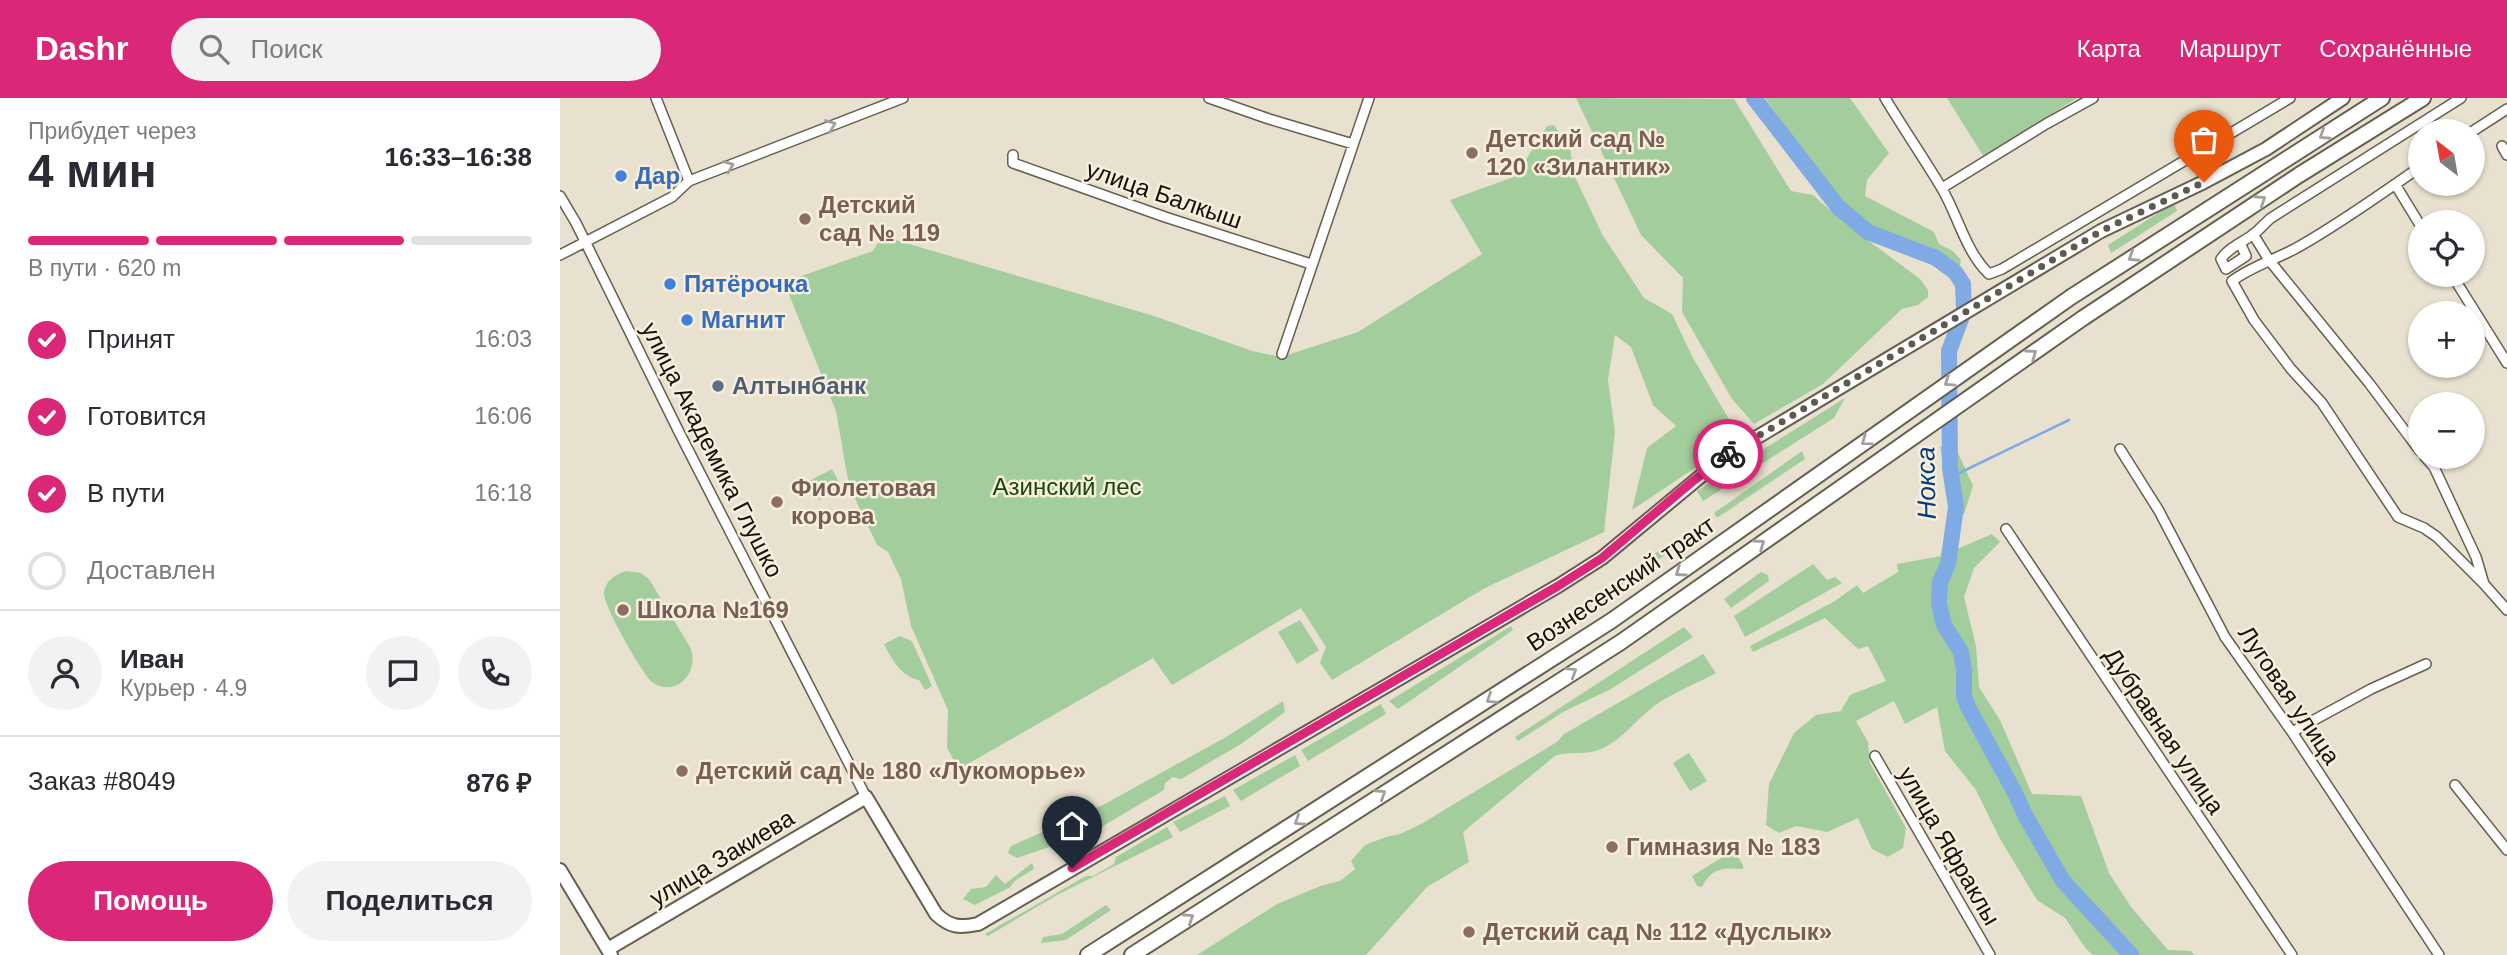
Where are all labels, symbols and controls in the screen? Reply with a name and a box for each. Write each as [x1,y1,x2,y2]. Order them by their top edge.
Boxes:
search box [171,18,661,81]
text: Dashr [35,30,129,67]
icon: search [195,30,233,68]
text: Поиск [251,34,323,64]
text: Карта [2077,35,2141,62]
text: Маршрут [2179,35,2281,62]
text: Сохранённые [2319,35,2472,62]
pin [2174,110,2234,182]
text: Прибудет через [28,118,196,144]
one-way arrow [825,119,837,133]
north arrow [2408,119,2485,196]
map controls [2408,119,2485,469]
icon: bag [2185,121,2223,159]
place label: Детский сад № 120 «Зилантик» [1486,125,1671,180]
one-way arrow [2319,126,2332,139]
text: 16:33–16:38 [385,142,532,172]
text: 4 мин [28,145,156,197]
marker: Детский сад № 120 «Зилантик» [1464,145,1480,161]
street label: улица Балкыш [1083,155,1245,234]
one-way arrow [722,160,734,174]
place label: Дар [635,162,680,189]
marker: Дар [613,168,629,184]
place label: Детский сад № 119 [819,191,940,246]
one-way arrow [2254,196,2267,209]
button: locate [2408,210,2485,287]
marker: Детский сад № 119 [797,211,813,227]
one-way arrow [2127,249,2140,262]
text: В пути · 620 m [28,255,181,281]
place label: Пятёрочка [684,270,809,297]
marker: Пятёрочка [662,276,678,292]
button: + [2408,301,2485,378]
place label: Магнит [701,306,786,333]
marker: Магнит [679,312,695,328]
street label: улица Академика Глушко [636,318,789,582]
icon: check [28,321,66,359]
text: Принят [87,324,175,354]
text: 16:03 [474,326,532,352]
one-way arrow [2024,350,2037,362]
place label: Алтынбанк [732,372,867,399]
one-way arrow [1944,374,1957,386]
marker: Алтынбанк [710,378,726,394]
button: − [2408,392,2485,469]
icon: check [28,398,66,436]
text: Готовится [87,401,206,431]
text: 16:06 [474,403,532,429]
courier [1693,419,1763,489]
one-way arrow [1861,433,1874,445]
icon: bike [1709,435,1747,473]
water label: Нокса [1910,446,1942,520]
park label: Азинский лес [992,473,1142,500]
place label: Фиолетовая корова [791,474,936,529]
icon: check [28,475,66,513]
text: В пути [87,478,165,508]
text: 16:18 [474,480,532,506]
marker: Фиолетовая корова [769,494,785,510]
street label: Вознесенский тракт [1522,511,1720,656]
one-way arrow [1752,540,1765,552]
text: Доставлен [87,555,216,585]
one-way arrow [1675,564,1688,576]
place label: Школа №169 [637,596,789,623]
marker: Школа №169 [615,602,631,618]
street label: Луговая улица [2233,620,2346,770]
button: person [28,636,102,710]
button: chat [366,636,440,710]
button: phone [458,636,532,710]
street label: Дубравная улица [2099,643,2230,819]
text: Иван [120,644,185,674]
one-way arrow [1565,667,1578,680]
text: Курьер · 4.9 [120,675,247,701]
one-way arrow [1485,690,1498,703]
place label: Детский сад № 180 «Лукоморье» [696,757,1086,784]
street label: улица Яфраклы [1893,762,2006,930]
marker: Детский сад № 180 «Лукоморье» [674,763,690,779]
text: Заказ #8049 [28,766,176,796]
text: 876 ₽ [466,768,532,798]
one-way arrow [1373,790,1386,803]
pin [1042,796,1102,868]
street label: улица Закиева [645,804,799,911]
icon: home [1053,807,1091,845]
one-way arrow [1294,813,1307,826]
place label: Гимназия № 183 [1626,833,1820,860]
marker: Гимназия № 183 [1604,839,1620,855]
button: Помощь [28,861,273,941]
button: Поделиться [287,861,532,941]
one-way arrow [1182,913,1195,926]
place label: Детский сад № 112 «Дуслык» [1483,918,1832,945]
marker: Детский сад № 112 «Дуслык» [1461,924,1477,940]

